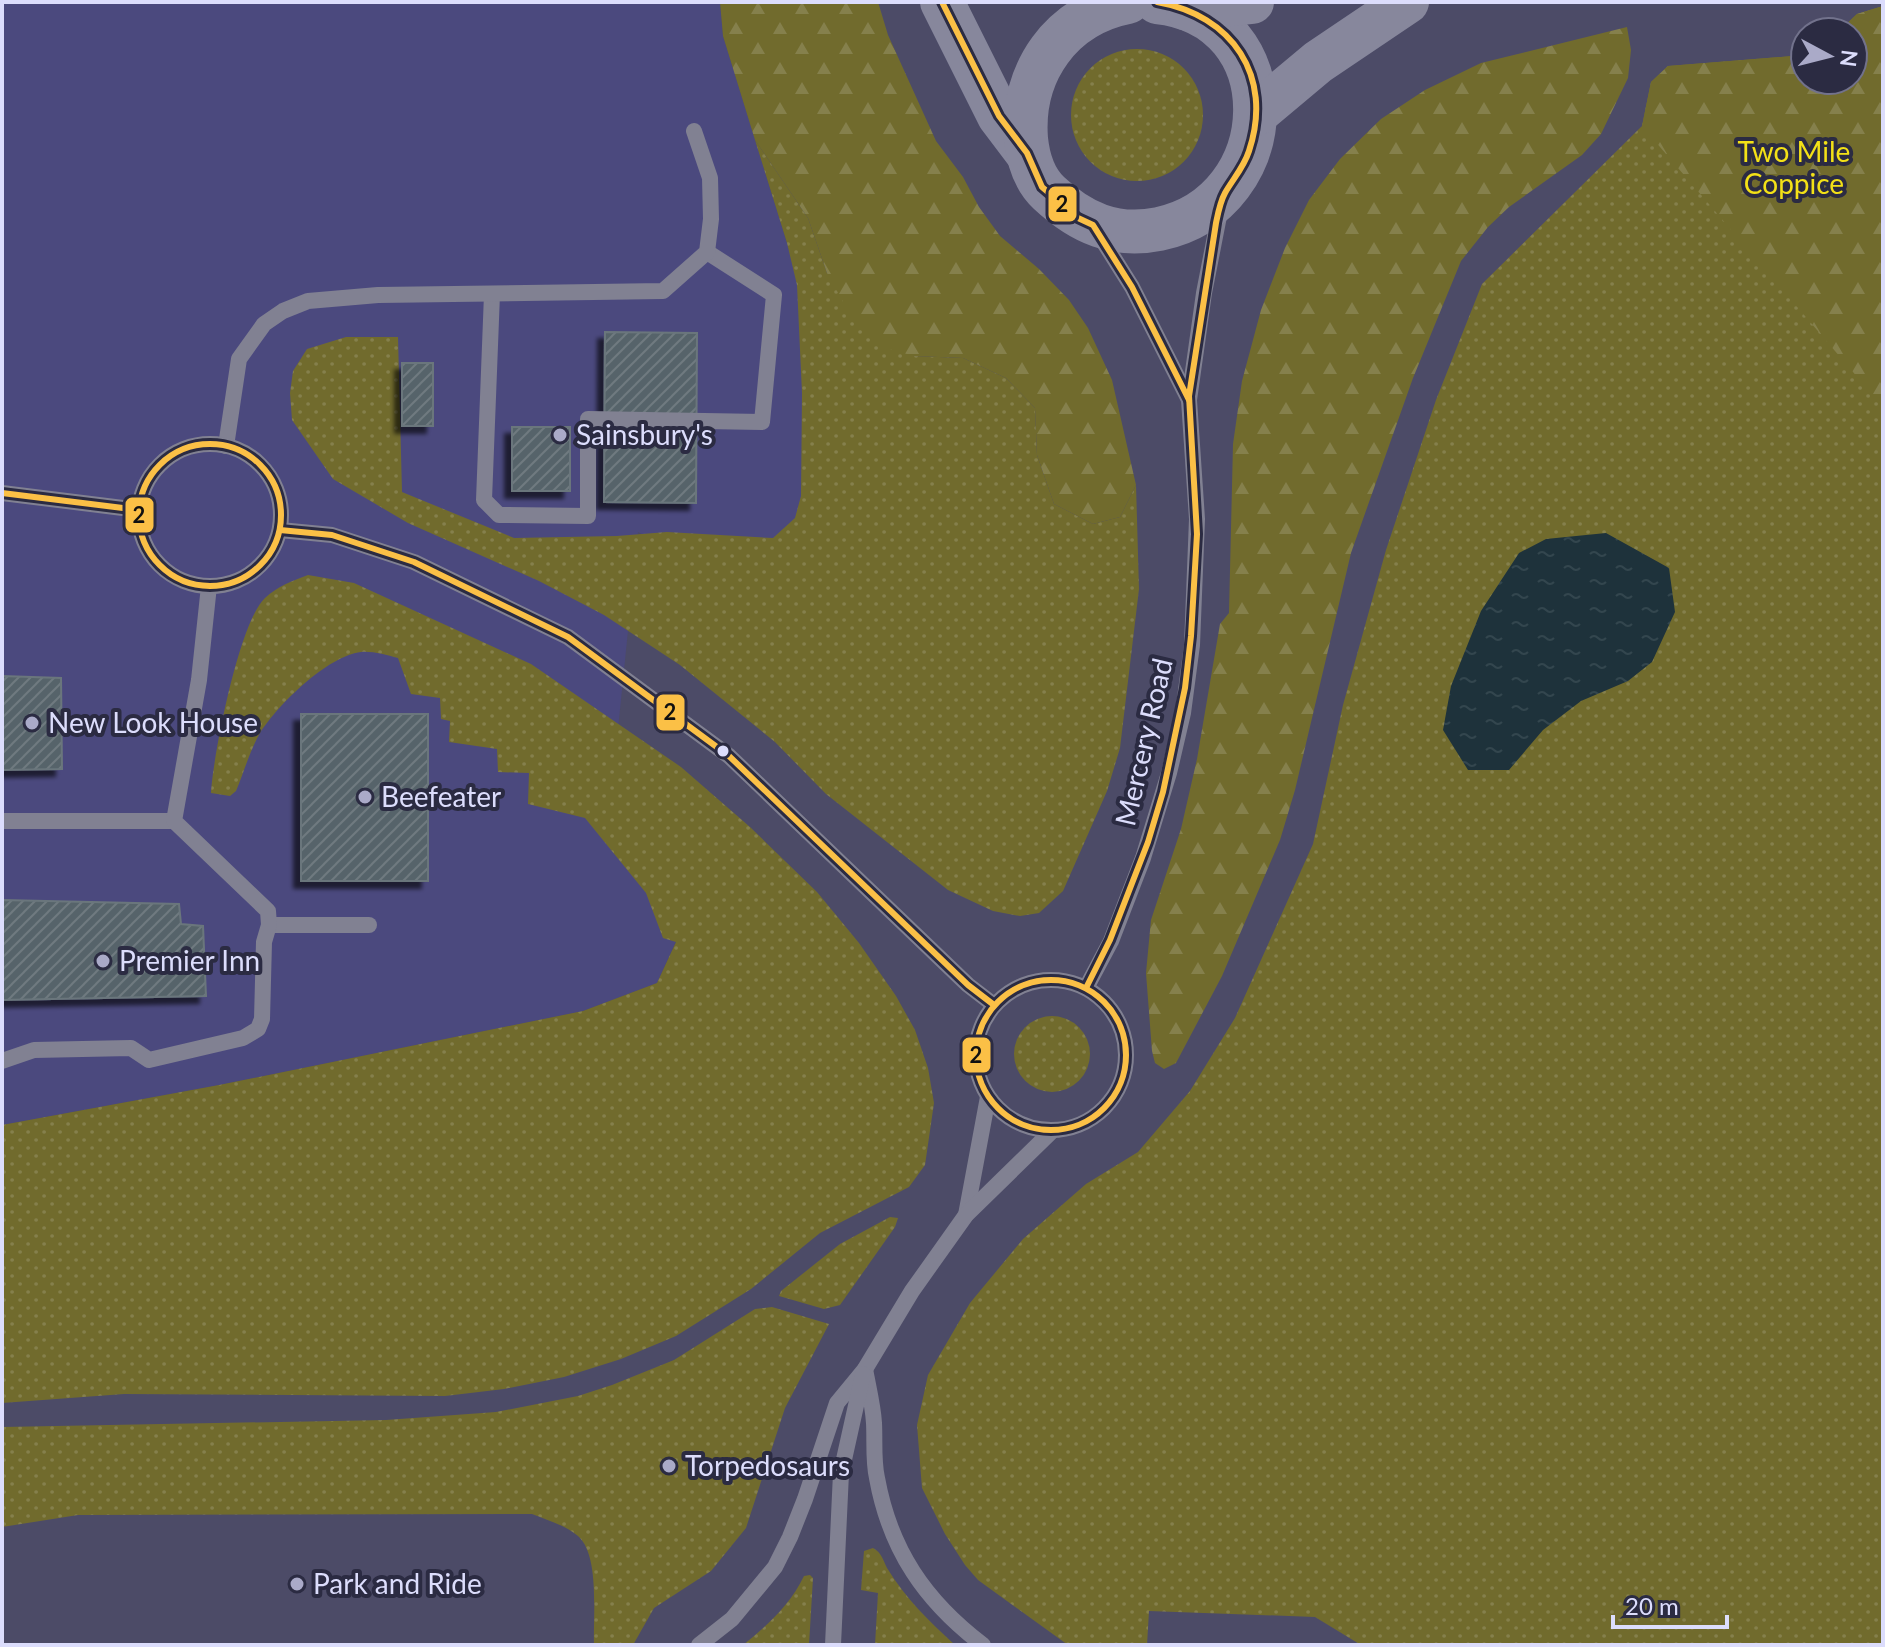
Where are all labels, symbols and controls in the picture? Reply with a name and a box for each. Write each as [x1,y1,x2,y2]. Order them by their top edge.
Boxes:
north arrow [1789,16,1869,96]
text: N [1835,48,1864,69]
park label: Two Mile Coppice [1738,134,1850,200]
line badge: 2 [1047,185,1078,223]
text: 2 [1056,190,1068,217]
place label: Sainsbury's [576,417,713,451]
marker: Sainsbury's [551,426,569,444]
line badge: 2 [124,496,155,534]
text: 2 [133,501,145,528]
street label: Mercery Road [1107,655,1179,829]
line badge: 2 [655,693,686,732]
text: 2 [664,698,676,725]
place label: New Look House [48,705,258,739]
marker: New Look House [23,714,41,732]
unlabelled marker [715,743,731,759]
place label: Beefeater [381,779,501,813]
marker: Beefeater [356,788,374,806]
place label: Premier Inn [119,943,260,977]
marker: Premier Inn [94,952,112,970]
line badge: 2 [961,1036,992,1074]
text: 2 [970,1041,982,1068]
place label: Torpedosaurs [685,1448,850,1482]
marker: Torpedosaurs [660,1457,678,1475]
place label: Park and Ride [313,1566,482,1600]
marker: Park and Ride [288,1575,306,1593]
scale bar [1613,1579,1727,1629]
text: 20 m [1625,1591,1679,1620]

